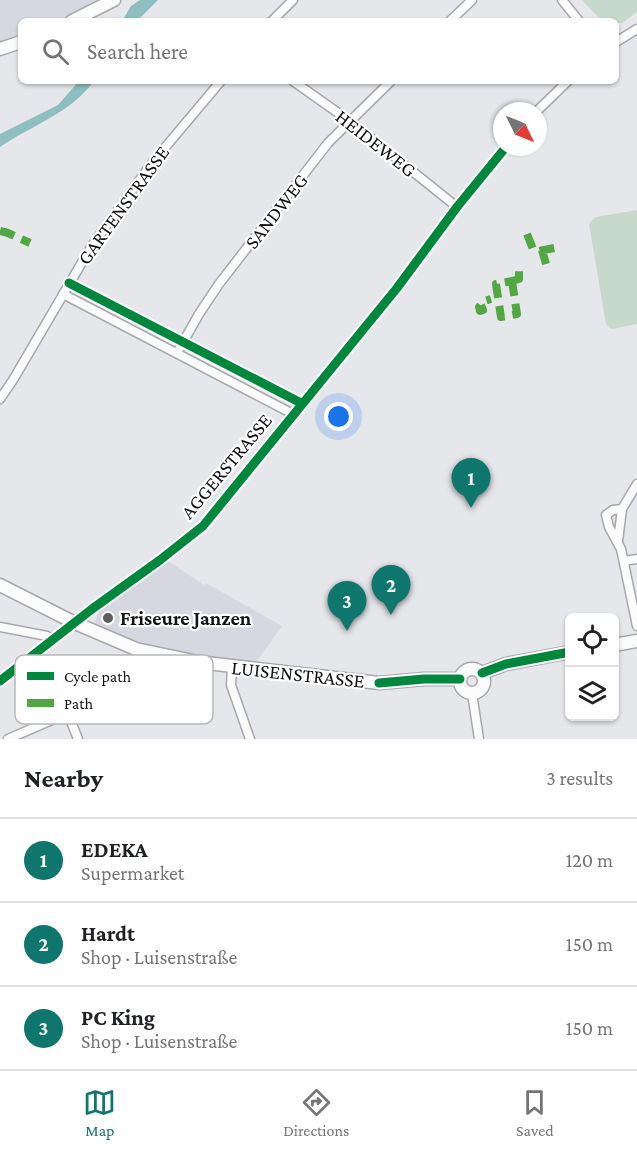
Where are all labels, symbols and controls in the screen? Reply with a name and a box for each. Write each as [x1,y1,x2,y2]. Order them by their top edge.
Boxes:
search box [18,18,619,84]
icon: search [39,35,72,68]
text: Search here [87,39,188,64]
north arrow [493,102,547,156]
street label: HEIDEWEG [332,105,420,181]
street label: GARTENSTRASSE [73,141,173,269]
street label: SANDWEG [240,169,312,253]
your location [324,402,353,431]
street label: AGGERSTRASSE [176,409,276,523]
pin: 1 [452,458,490,508]
pin: 2 [372,566,410,615]
pin: 3 [328,582,366,631]
place label: Friseure Janzen [120,607,252,629]
marker: Friseure Janzen [101,611,115,625]
map controls [565,613,619,721]
button: locate [565,613,619,667]
legend [15,655,213,724]
street label: LUISENSTRASSE [230,656,366,692]
button: layers [565,667,619,721]
text: Cycle path [64,668,131,686]
text: Path [64,695,94,712]
text: Nearby [24,764,103,793]
text: 3 results [546,767,613,789]
text: EDEKA [81,837,148,862]
text: 1 [40,849,47,871]
text: 120 m [566,849,613,871]
text: Supermarket [81,862,184,884]
text: Hardt [81,921,135,946]
text: 2 [38,933,49,955]
text: 150 m [566,933,613,955]
text: Shop · Luisenstraße [81,946,237,968]
text: PC King [81,1005,155,1030]
text: 3 [39,1017,48,1039]
text: 150 m [566,1017,613,1039]
text: Shop · Luisenstraße [81,1030,237,1052]
tab: Map [83,1086,116,1139]
tab: Directions [283,1086,349,1139]
tab: Saved [516,1086,554,1139]

